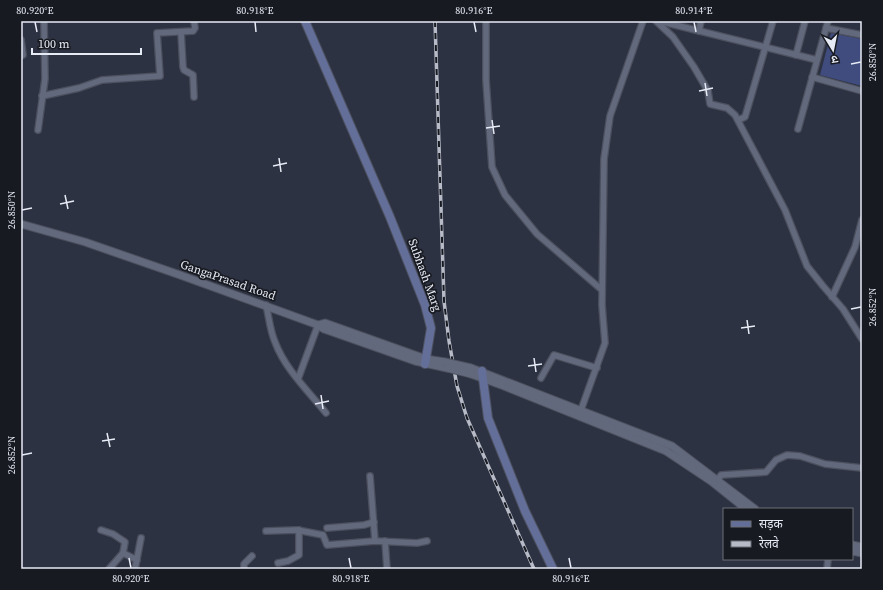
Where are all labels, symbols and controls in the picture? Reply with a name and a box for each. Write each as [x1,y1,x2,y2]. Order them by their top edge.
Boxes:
text: 80.920°E [16,4,54,17]
text: 80.918°E [236,4,274,17]
text: 80.916°E [455,4,493,17]
text: 80.914°E [675,4,713,17]
scale bar [32,30,141,56]
north arrow [813,30,853,70]
text: 100 m [38,36,70,52]
text: 26.850°N [866,43,879,81]
text: उ [830,51,839,67]
text: 26.850°N [5,191,18,229]
street label: Subhash Marg [404,237,446,313]
street label: GangaPrasad Road [178,256,278,304]
text: 26.852°N [866,288,879,326]
text: 26.852°N [5,436,18,474]
legend [723,508,853,560]
text: सड़क [759,516,784,532]
text: रेलवे [759,536,779,552]
text: 80.920°E [112,572,150,585]
text: 80.918°E [332,572,370,585]
text: 80.916°E [552,572,590,585]

